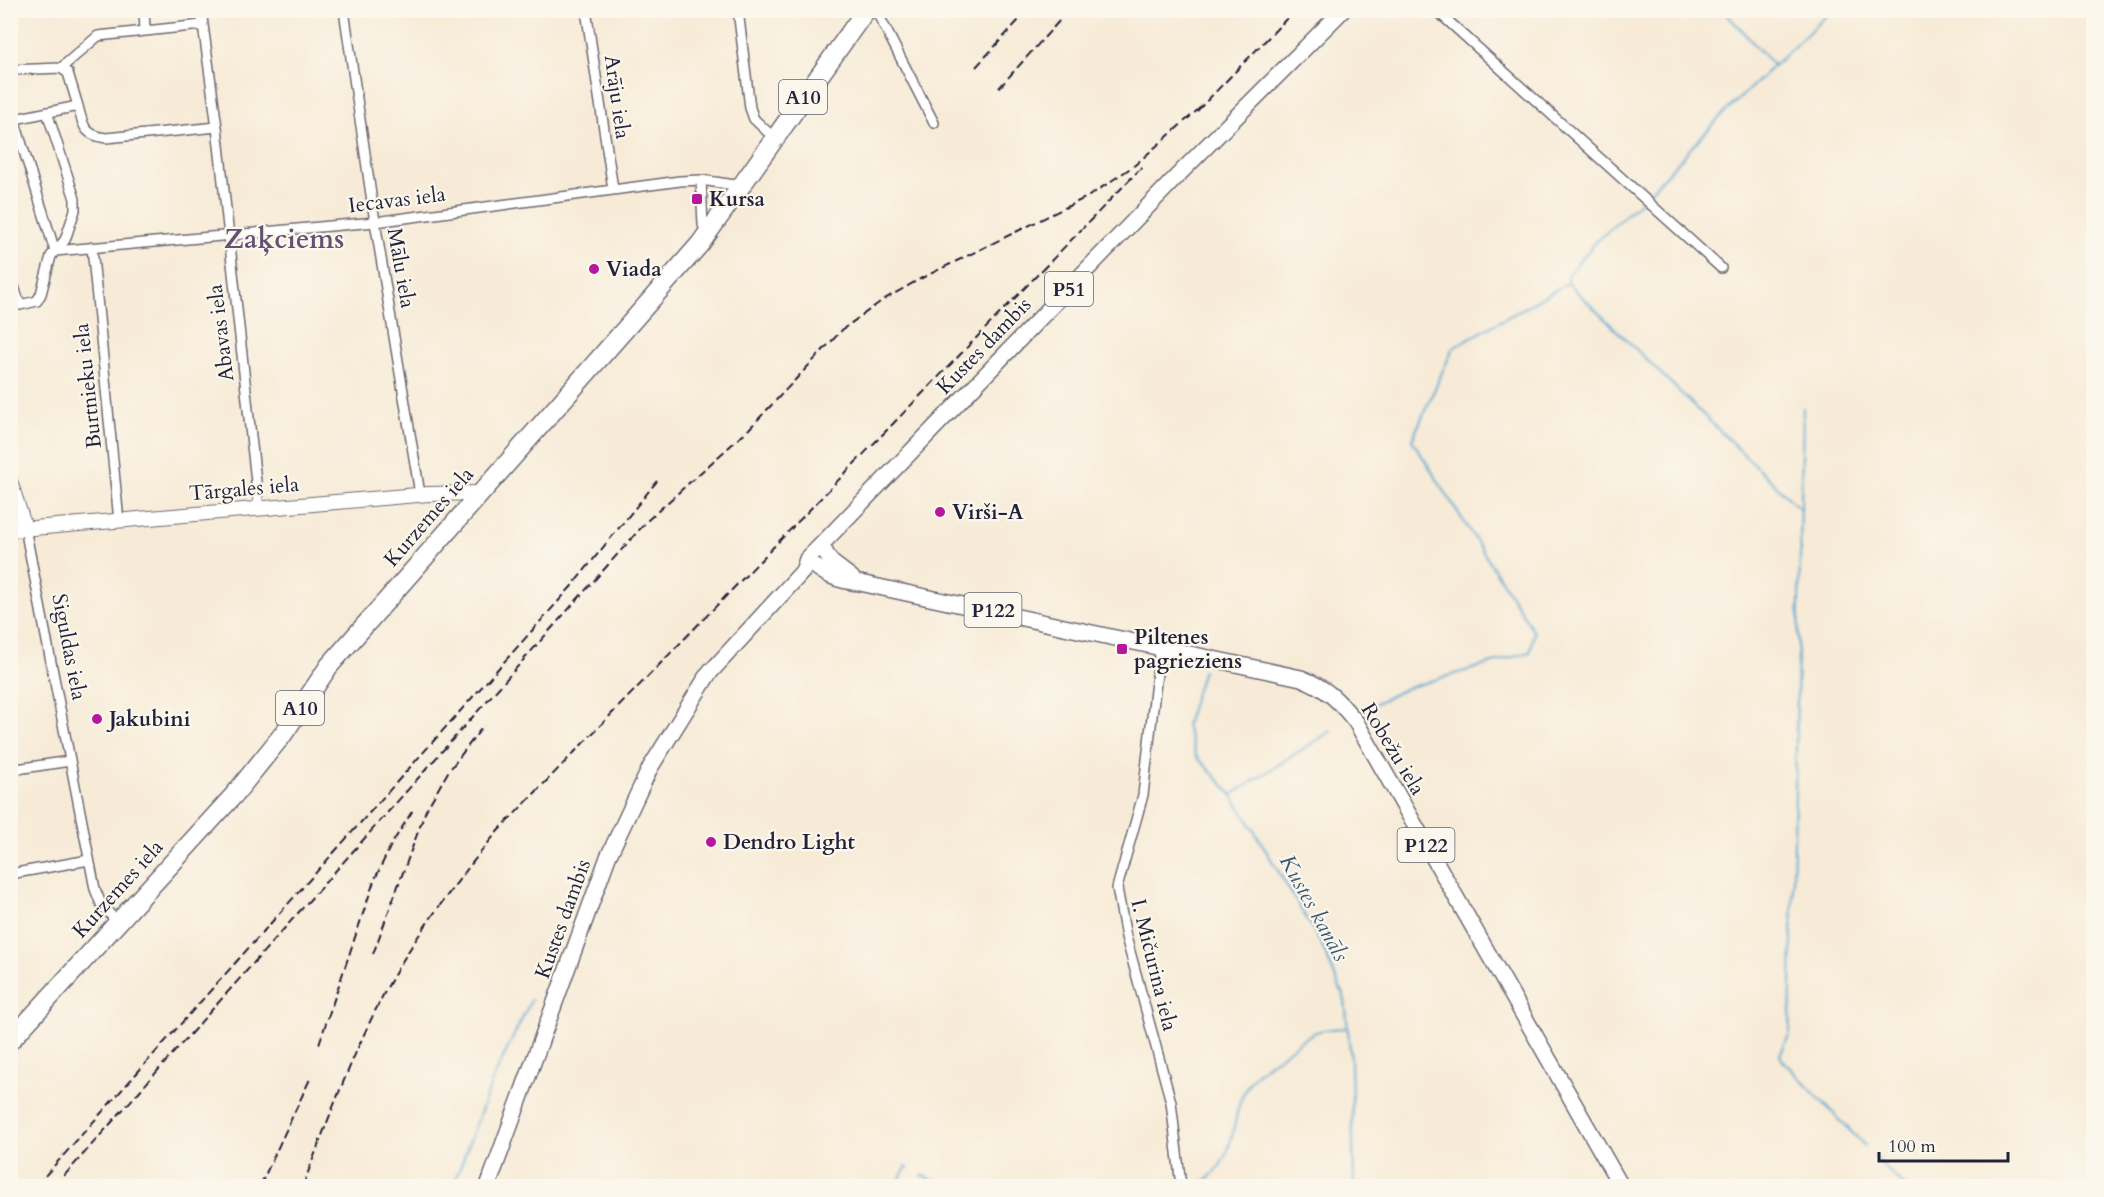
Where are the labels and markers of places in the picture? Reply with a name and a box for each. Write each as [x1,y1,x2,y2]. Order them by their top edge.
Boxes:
place label: Kursa [709,185,766,214]
marker: Kursa [690,192,704,206]
place label: Viada [606,255,662,284]
marker: Viada [587,262,601,276]
place label: Virši-A [952,498,1024,527]
marker: Virši-A [933,505,947,519]
place label: Piltenes pagrieziens [1134,623,1242,676]
marker: Piltenes pagrieziens [1115,642,1129,656]
place label: Jakubini [106,705,191,734]
marker: Jakubini [90,712,104,726]
place label: Dendro Light [723,828,856,857]
marker: Dendro Light [704,835,718,849]

